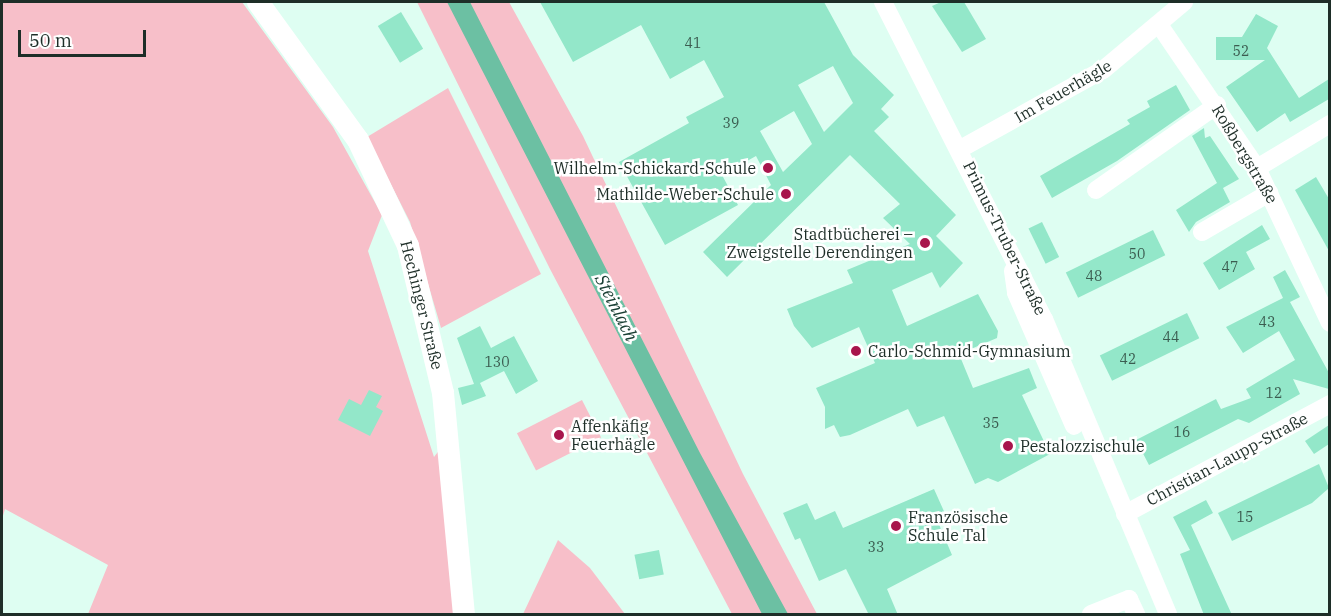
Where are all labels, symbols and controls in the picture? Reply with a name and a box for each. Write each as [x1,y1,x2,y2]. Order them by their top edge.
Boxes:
scale bar [21,18,148,56]
text: 50 m [29,29,72,52]
house number: 41 [685,35,701,51]
house number: 52 [1233,43,1249,59]
street label: Im Feuerhägle [1011,56,1115,126]
street label: Roßbergstraße [1208,101,1282,207]
house number: 39 [723,115,739,131]
place label: Wilhelm-Schickard-Schule [554,158,756,178]
street label: Primus-Truber-Straße [959,158,1051,318]
marker: Wilhelm-Schickard-Schule [761,161,775,175]
place label: Mathilde-Weber-Schule [596,184,774,204]
marker: Mathilde-Weber-Schule [779,187,793,201]
place label: Stadtbücherei – Zweigstelle Derendingen [727,224,913,262]
marker: Stadtbücherei – Zweigstelle Derendingen [918,236,932,250]
street label: Hechinger Straße [397,238,447,372]
house number: 50 [1129,246,1145,262]
house number: 47 [1222,259,1238,275]
house number: 48 [1086,268,1102,284]
water label: Steinlach [590,271,642,345]
house number: 43 [1259,314,1275,330]
house number: 44 [1163,329,1179,345]
place label: Carlo-Schmid-Gymnasium [868,341,1071,361]
marker: Carlo-Schmid-Gymnasium [849,344,863,358]
house number: 42 [1120,351,1136,367]
house number: 130 [484,354,510,370]
house number: 12 [1266,385,1282,401]
street label: Christian-Laupp-Straße [1143,408,1311,510]
house number: 35 [983,415,999,431]
place label: Affenkäfig Feuerhägle [571,416,655,454]
house number: 16 [1174,424,1190,440]
marker: Affenkäfig Feuerhägle [552,428,566,442]
place label: Pestalozzischule [1020,436,1145,456]
marker: Pestalozzischule [1001,439,1015,453]
place label: Französische Schule Tal [908,507,1008,545]
house number: 15 [1237,509,1253,525]
marker: Französische Schule Tal [889,519,903,533]
house number: 33 [868,539,884,555]

